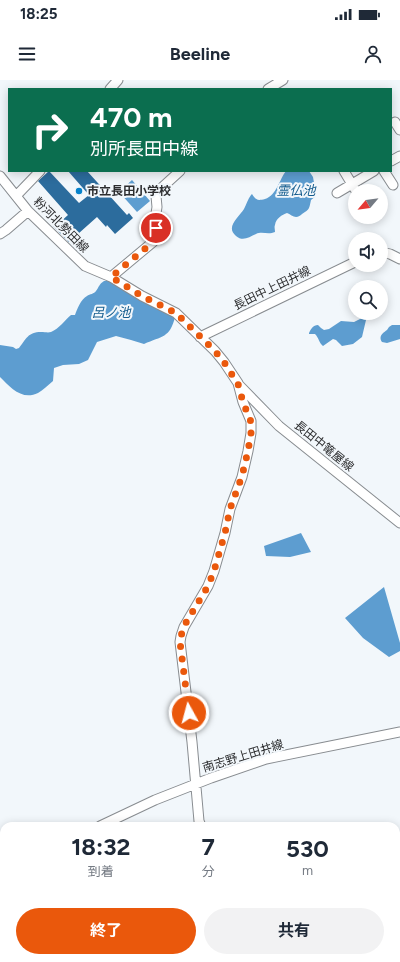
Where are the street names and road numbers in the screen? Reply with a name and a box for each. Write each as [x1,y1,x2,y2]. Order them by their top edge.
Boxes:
street label: 粉河北勢田線 [31,195,91,255]
street label: 長田中上田井線 [231,263,313,313]
street label: 長田中篭屋線 [292,418,356,474]
street label: 南志野上田井線 [201,737,285,775]

